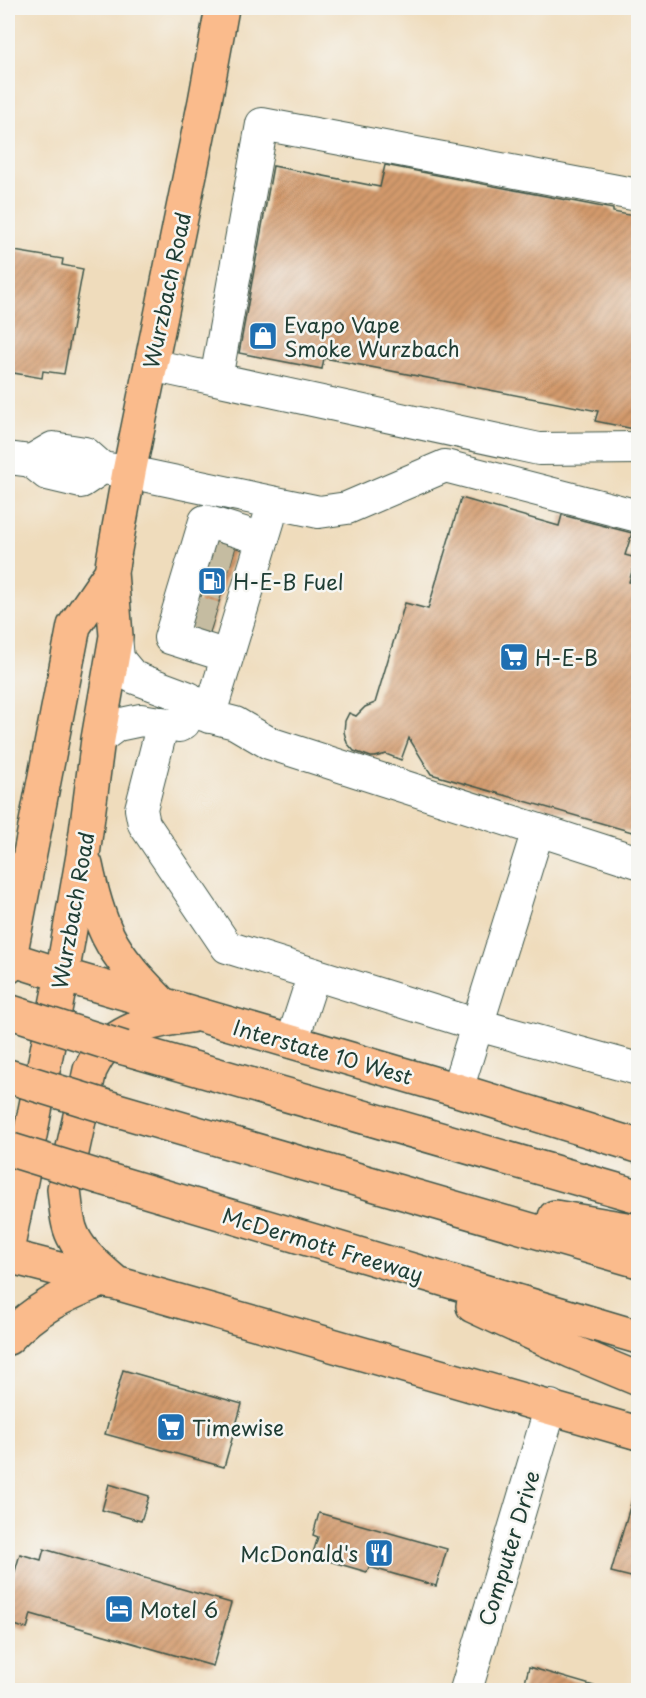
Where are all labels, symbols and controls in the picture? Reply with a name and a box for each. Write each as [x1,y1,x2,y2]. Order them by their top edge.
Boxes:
street label: Wurzbach Road [134,209,198,371]
place label: Evapo Vape Smoke Wurzbach [284,308,460,364]
shop icon: Evapo Vape Smoke Wurzbach [247,320,279,352]
fuel station icon: H-E-B Fuel [196,565,228,597]
place label: H-E-B Fuel [233,565,344,597]
supermarket icon: H-E-B [498,641,530,673]
place label: H-E-B [535,641,598,673]
street label: Wurzbach Road [42,829,102,991]
street label: Interstate 10 West [230,1010,416,1092]
street label: McDermott Freeway [219,1198,427,1290]
supermarket icon: Timewise [155,1411,187,1443]
place label: Timewise [192,1411,284,1443]
street label: Computer Drive [469,1466,547,1630]
place label: McDonald's [240,1537,358,1569]
restaurant icon: McDonald's [363,1537,395,1569]
hotel icon: Motel 6 [103,1593,135,1625]
place label: Motel 6 [140,1593,218,1625]

